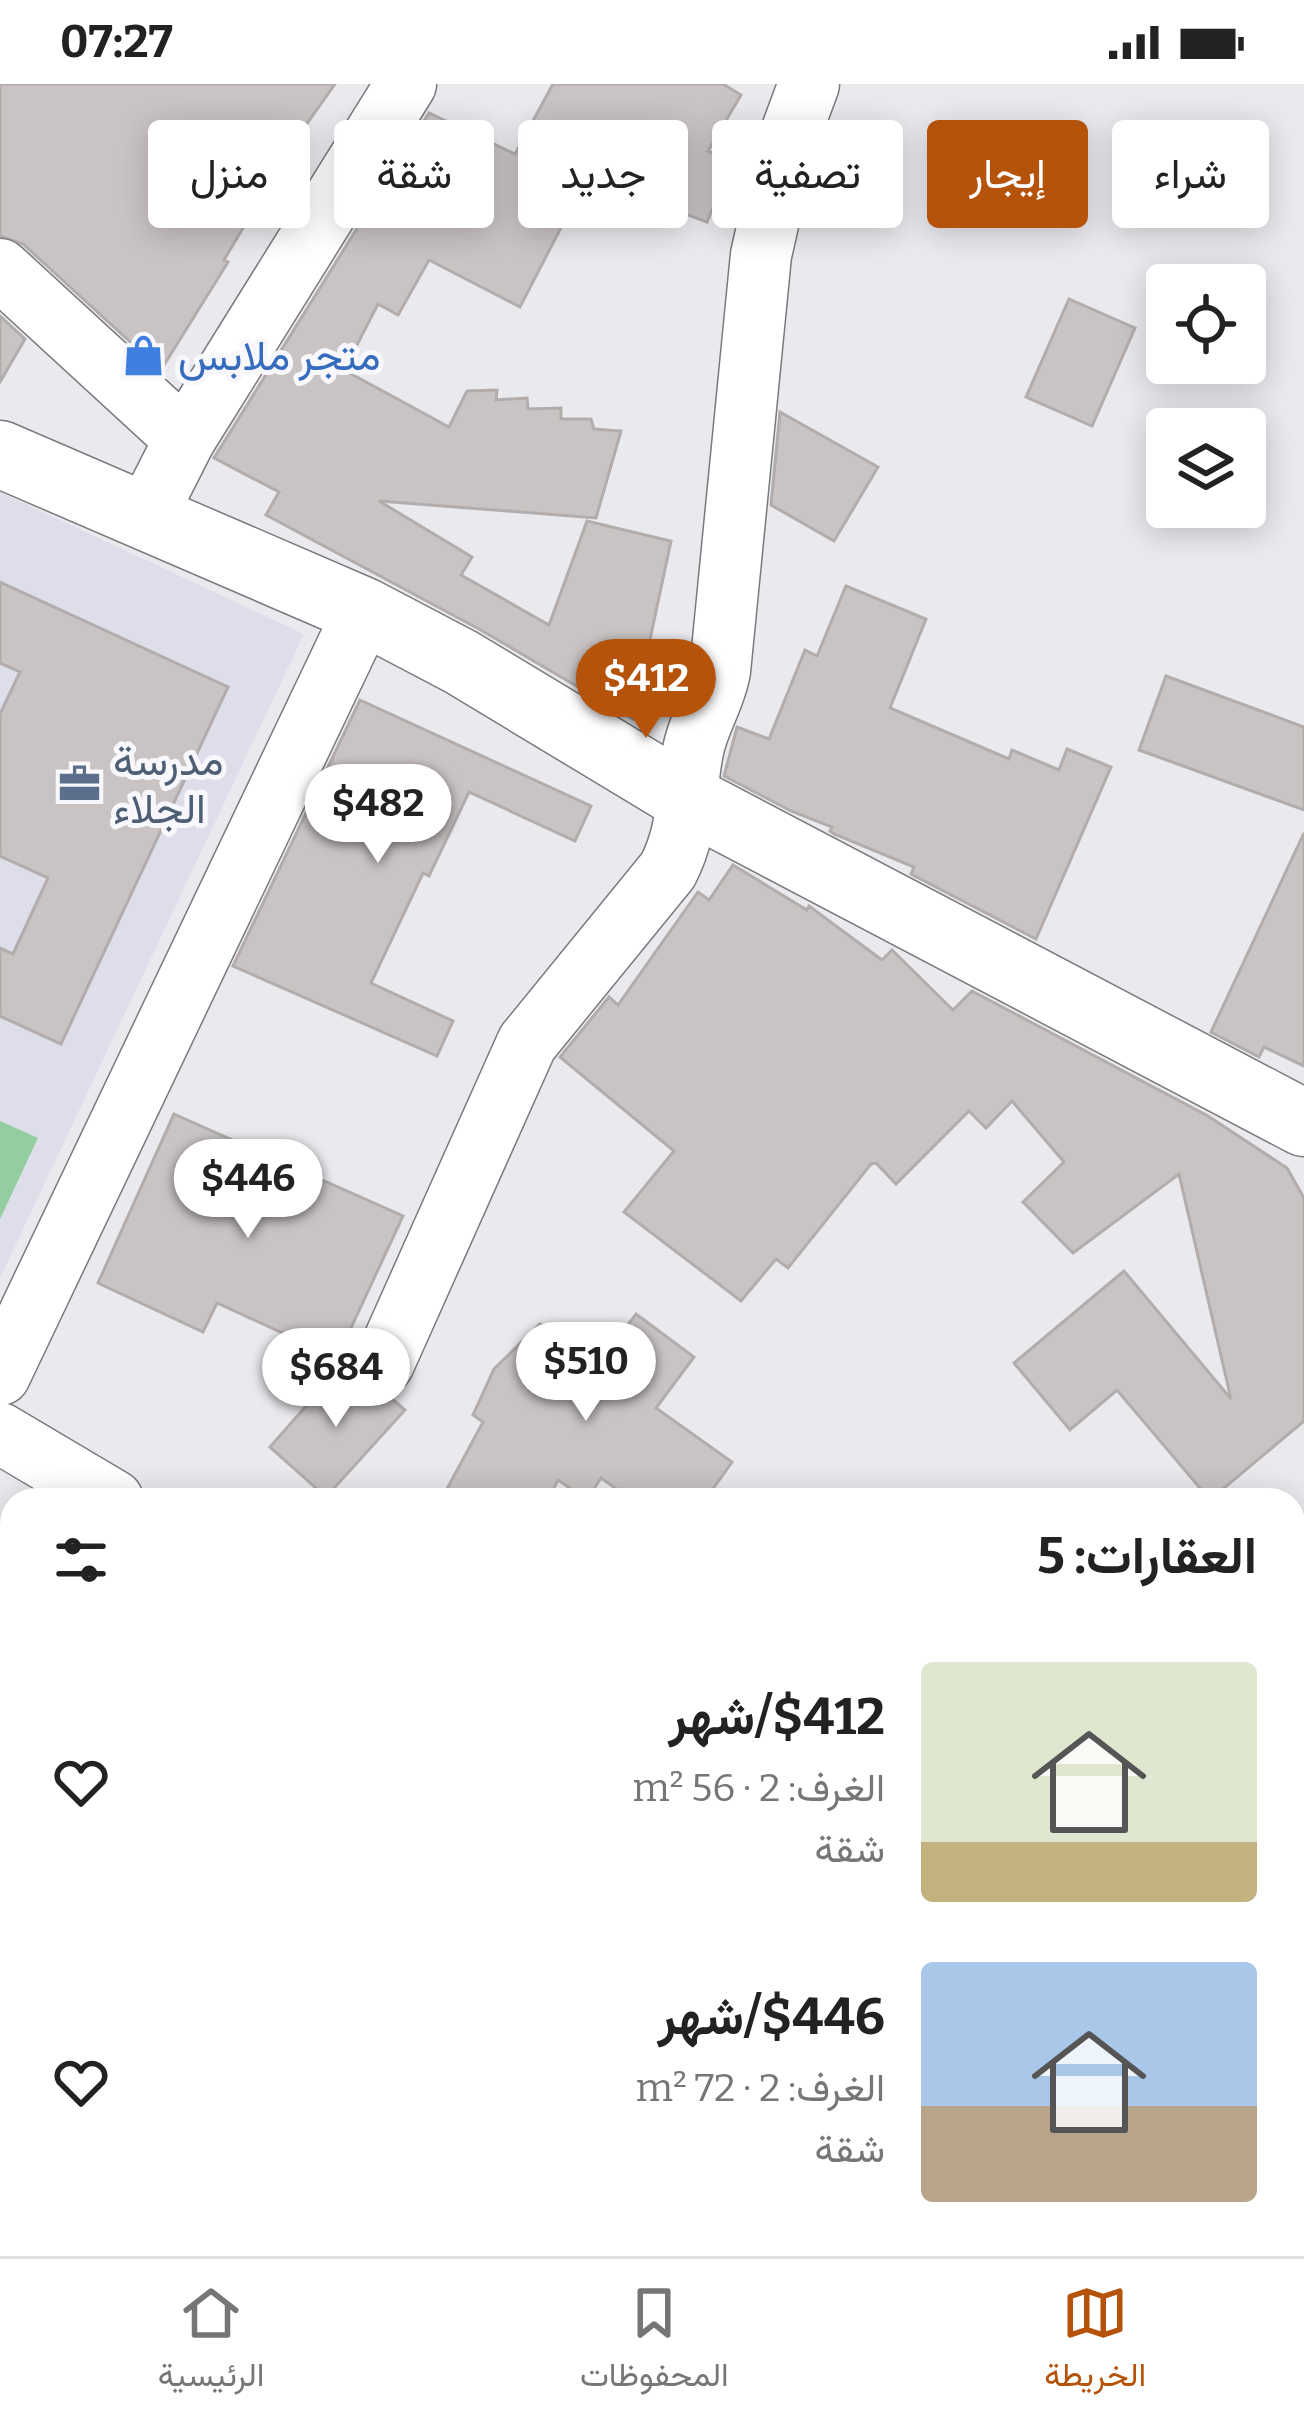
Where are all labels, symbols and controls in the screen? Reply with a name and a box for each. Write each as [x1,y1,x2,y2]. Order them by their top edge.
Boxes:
text: 07:27 [60,15,173,69]
chip: منزل [148,120,310,228]
chip: شقة [334,120,494,228]
chip: جديد [518,120,688,228]
chip: تصفية [712,120,903,228]
chip: إيجار [927,120,1088,228]
chip: شراء [1112,120,1269,228]
map controls [1146,264,1266,528]
button: locate [1146,264,1266,384]
place label: متجر ملابس [178,331,381,382]
shop icon: متجر ملابس [121,332,167,378]
button: layers [1146,408,1266,528]
pin: $412 [575,639,717,741]
text: $412 [603,655,689,701]
place label: مدرسة الجلاء [113,736,224,834]
office icon: مدرسة الجلاء [56,761,102,807]
pin: $482 [307,764,449,866]
text: $482 [332,780,424,826]
pin: $446 [177,1139,319,1241]
text: $446 [201,1155,295,1201]
pin: $510 [515,1322,657,1424]
pin: $684 [265,1328,407,1430]
text: $510 [543,1338,629,1384]
text: $684 [289,1344,383,1390]
text: العقارات: 5 [1037,1525,1257,1587]
icon: filters [48,1527,114,1593]
text: $412/شهر [669,1686,885,1748]
icon: home [1017,1710,1161,1854]
icon: heart [48,1749,114,1815]
text: الغرف: 2 · 56 m² [633,1765,885,1811]
text: شقة [815,1826,885,1872]
text: $446/شهر [658,1986,885,2048]
icon: home [1017,2010,1161,2154]
icon: heart [48,2049,114,2115]
text: الغرف: 2 · 72 m² [636,2065,885,2111]
text: شقة [815,2126,885,2172]
tab: الرئيسية [158,2280,264,2404]
tab: المحفوظات [580,2280,729,2404]
tab: الخريطة [1044,2280,1146,2404]

